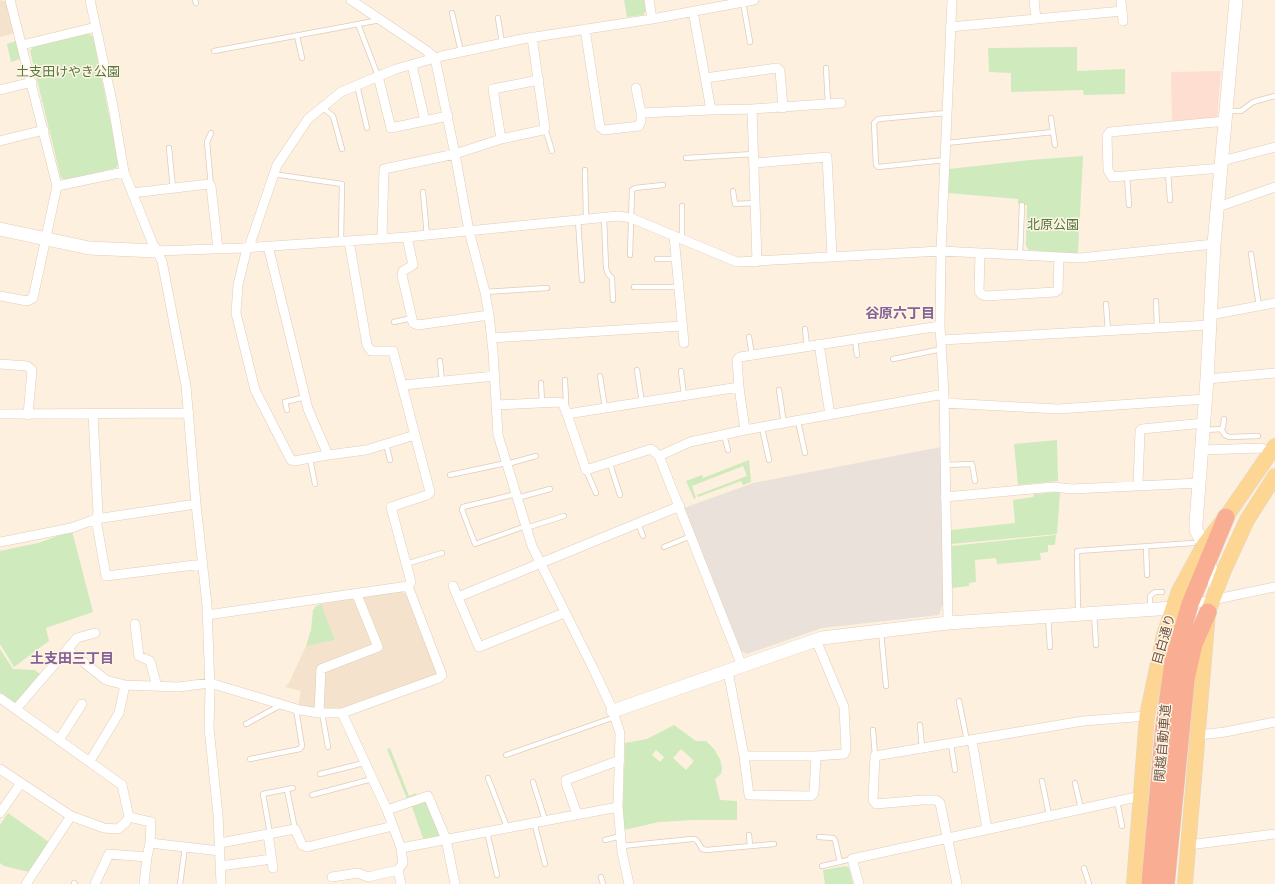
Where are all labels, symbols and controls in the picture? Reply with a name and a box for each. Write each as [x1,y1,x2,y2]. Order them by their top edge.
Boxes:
park label: 土支田けやき公園 [16,64,120,80]
park label: 北原公園 [1027,217,1079,233]
district label: 谷原六丁目 [865,306,935,322]
street label: 目白通り [1149,612,1179,666]
district label: 土支田三丁目 [30,651,114,667]
street label: 関越自動車道 [1152,703,1174,783]

